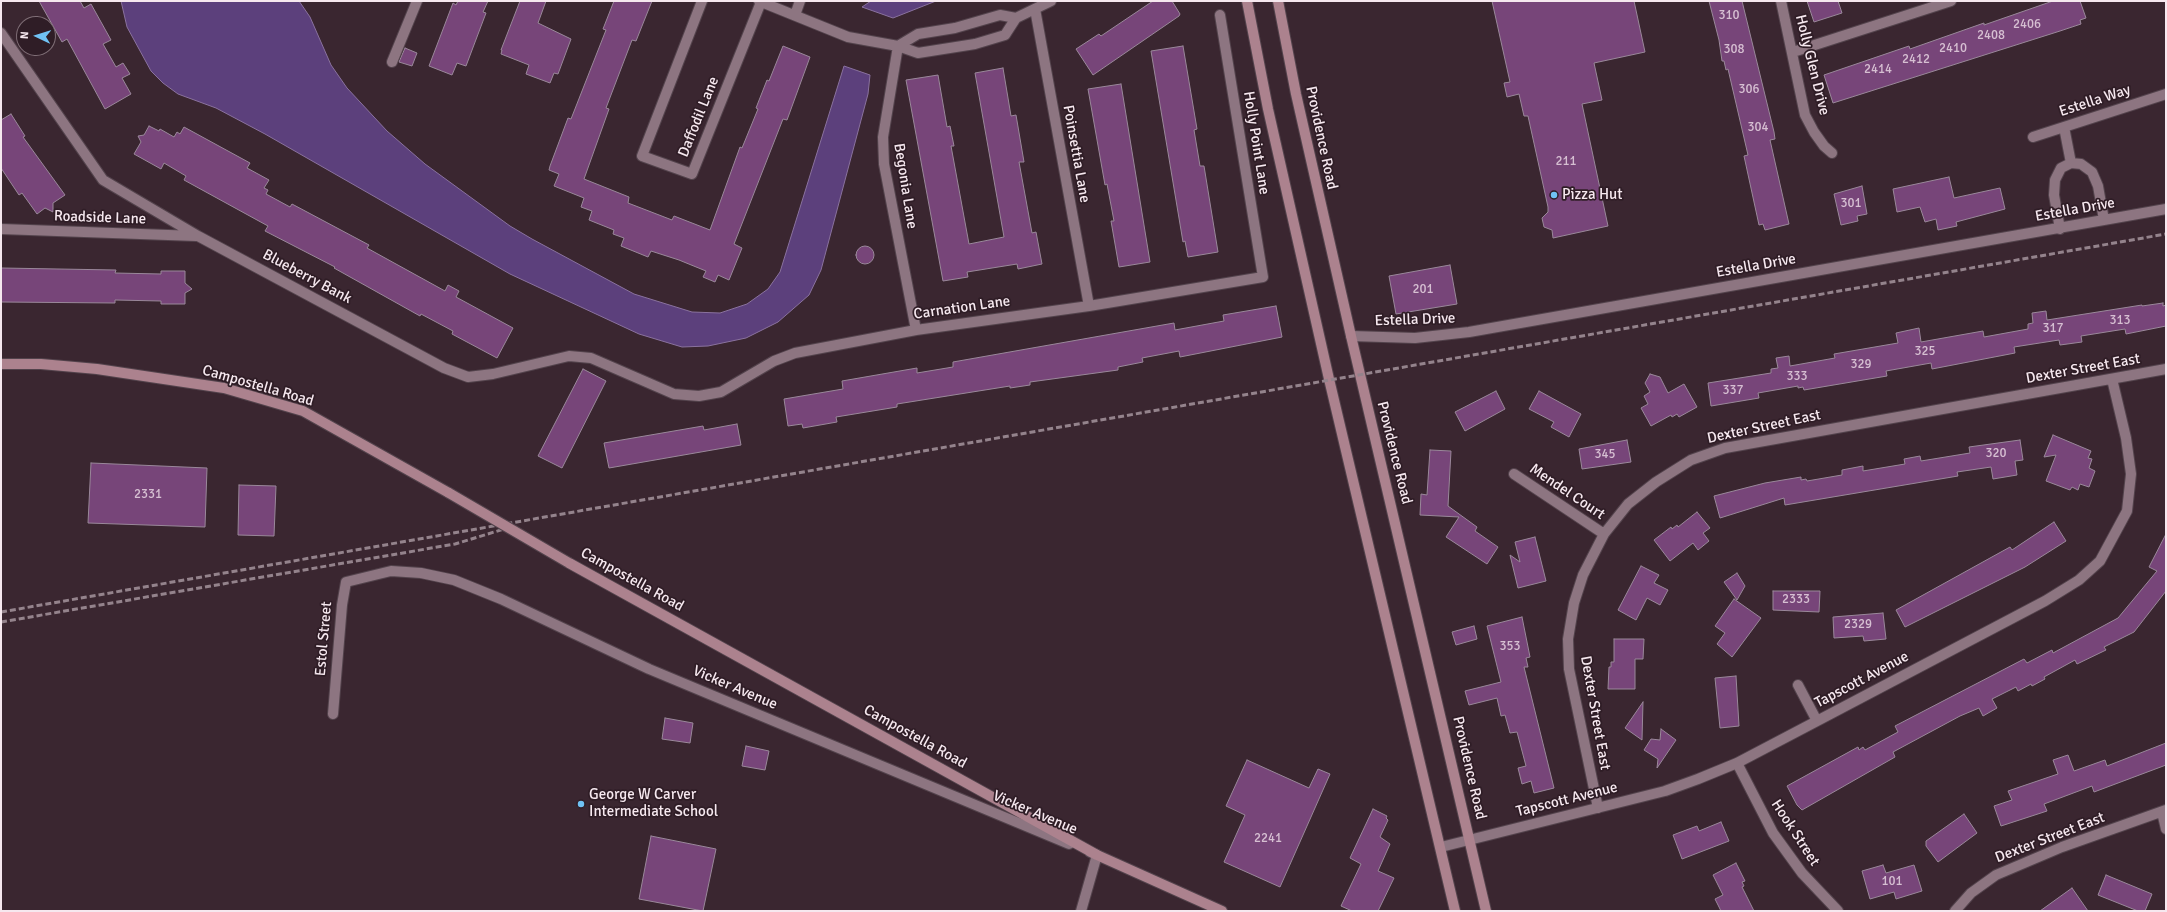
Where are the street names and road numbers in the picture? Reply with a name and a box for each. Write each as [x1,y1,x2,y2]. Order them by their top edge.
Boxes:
street label: Holly Glen Drive [1791,13,1833,117]
street label: Daffodil Lane [675,74,723,160]
street label: Estella Way [2057,81,2133,121]
street label: Providence Road [1301,85,1341,191]
street label: Holly Point Lane [1239,90,1273,196]
street label: Poinsettia Lane [1059,104,1093,204]
street label: Begonia Lane [889,142,921,230]
street label: Estella Drive [2034,194,2116,226]
street label: Roadside Lane [53,207,147,229]
street label: Blueberry Bank [259,246,355,308]
street label: Estella Drive [1715,250,1797,282]
street label: Carnation Lane [913,292,1011,324]
street label: Estella Drive [1374,310,1456,330]
street label: Dexter Street East [2024,350,2142,388]
street label: Campostella Road [200,361,316,411]
street label: Providence Road [1373,400,1415,506]
street label: Dexter Street East [1705,406,1823,448]
street label: Mendel Court [1526,460,1608,524]
street label: Campostella Road [577,544,687,616]
street label: Estol Street [312,601,336,677]
street label: Tapscott Avenue [1812,648,1912,712]
street label: Dexter Street East [1576,654,1614,772]
street label: Vicker Avenue [690,662,780,714]
street label: Campostella Road [860,701,970,773]
street label: Providence Road [1448,715,1490,821]
street label: Tapscott Avenue [1514,779,1620,821]
street label: Vicker Avenue [990,787,1080,839]
street label: Hook Street [1767,796,1823,870]
street label: Dexter Street East [1993,809,2107,867]

